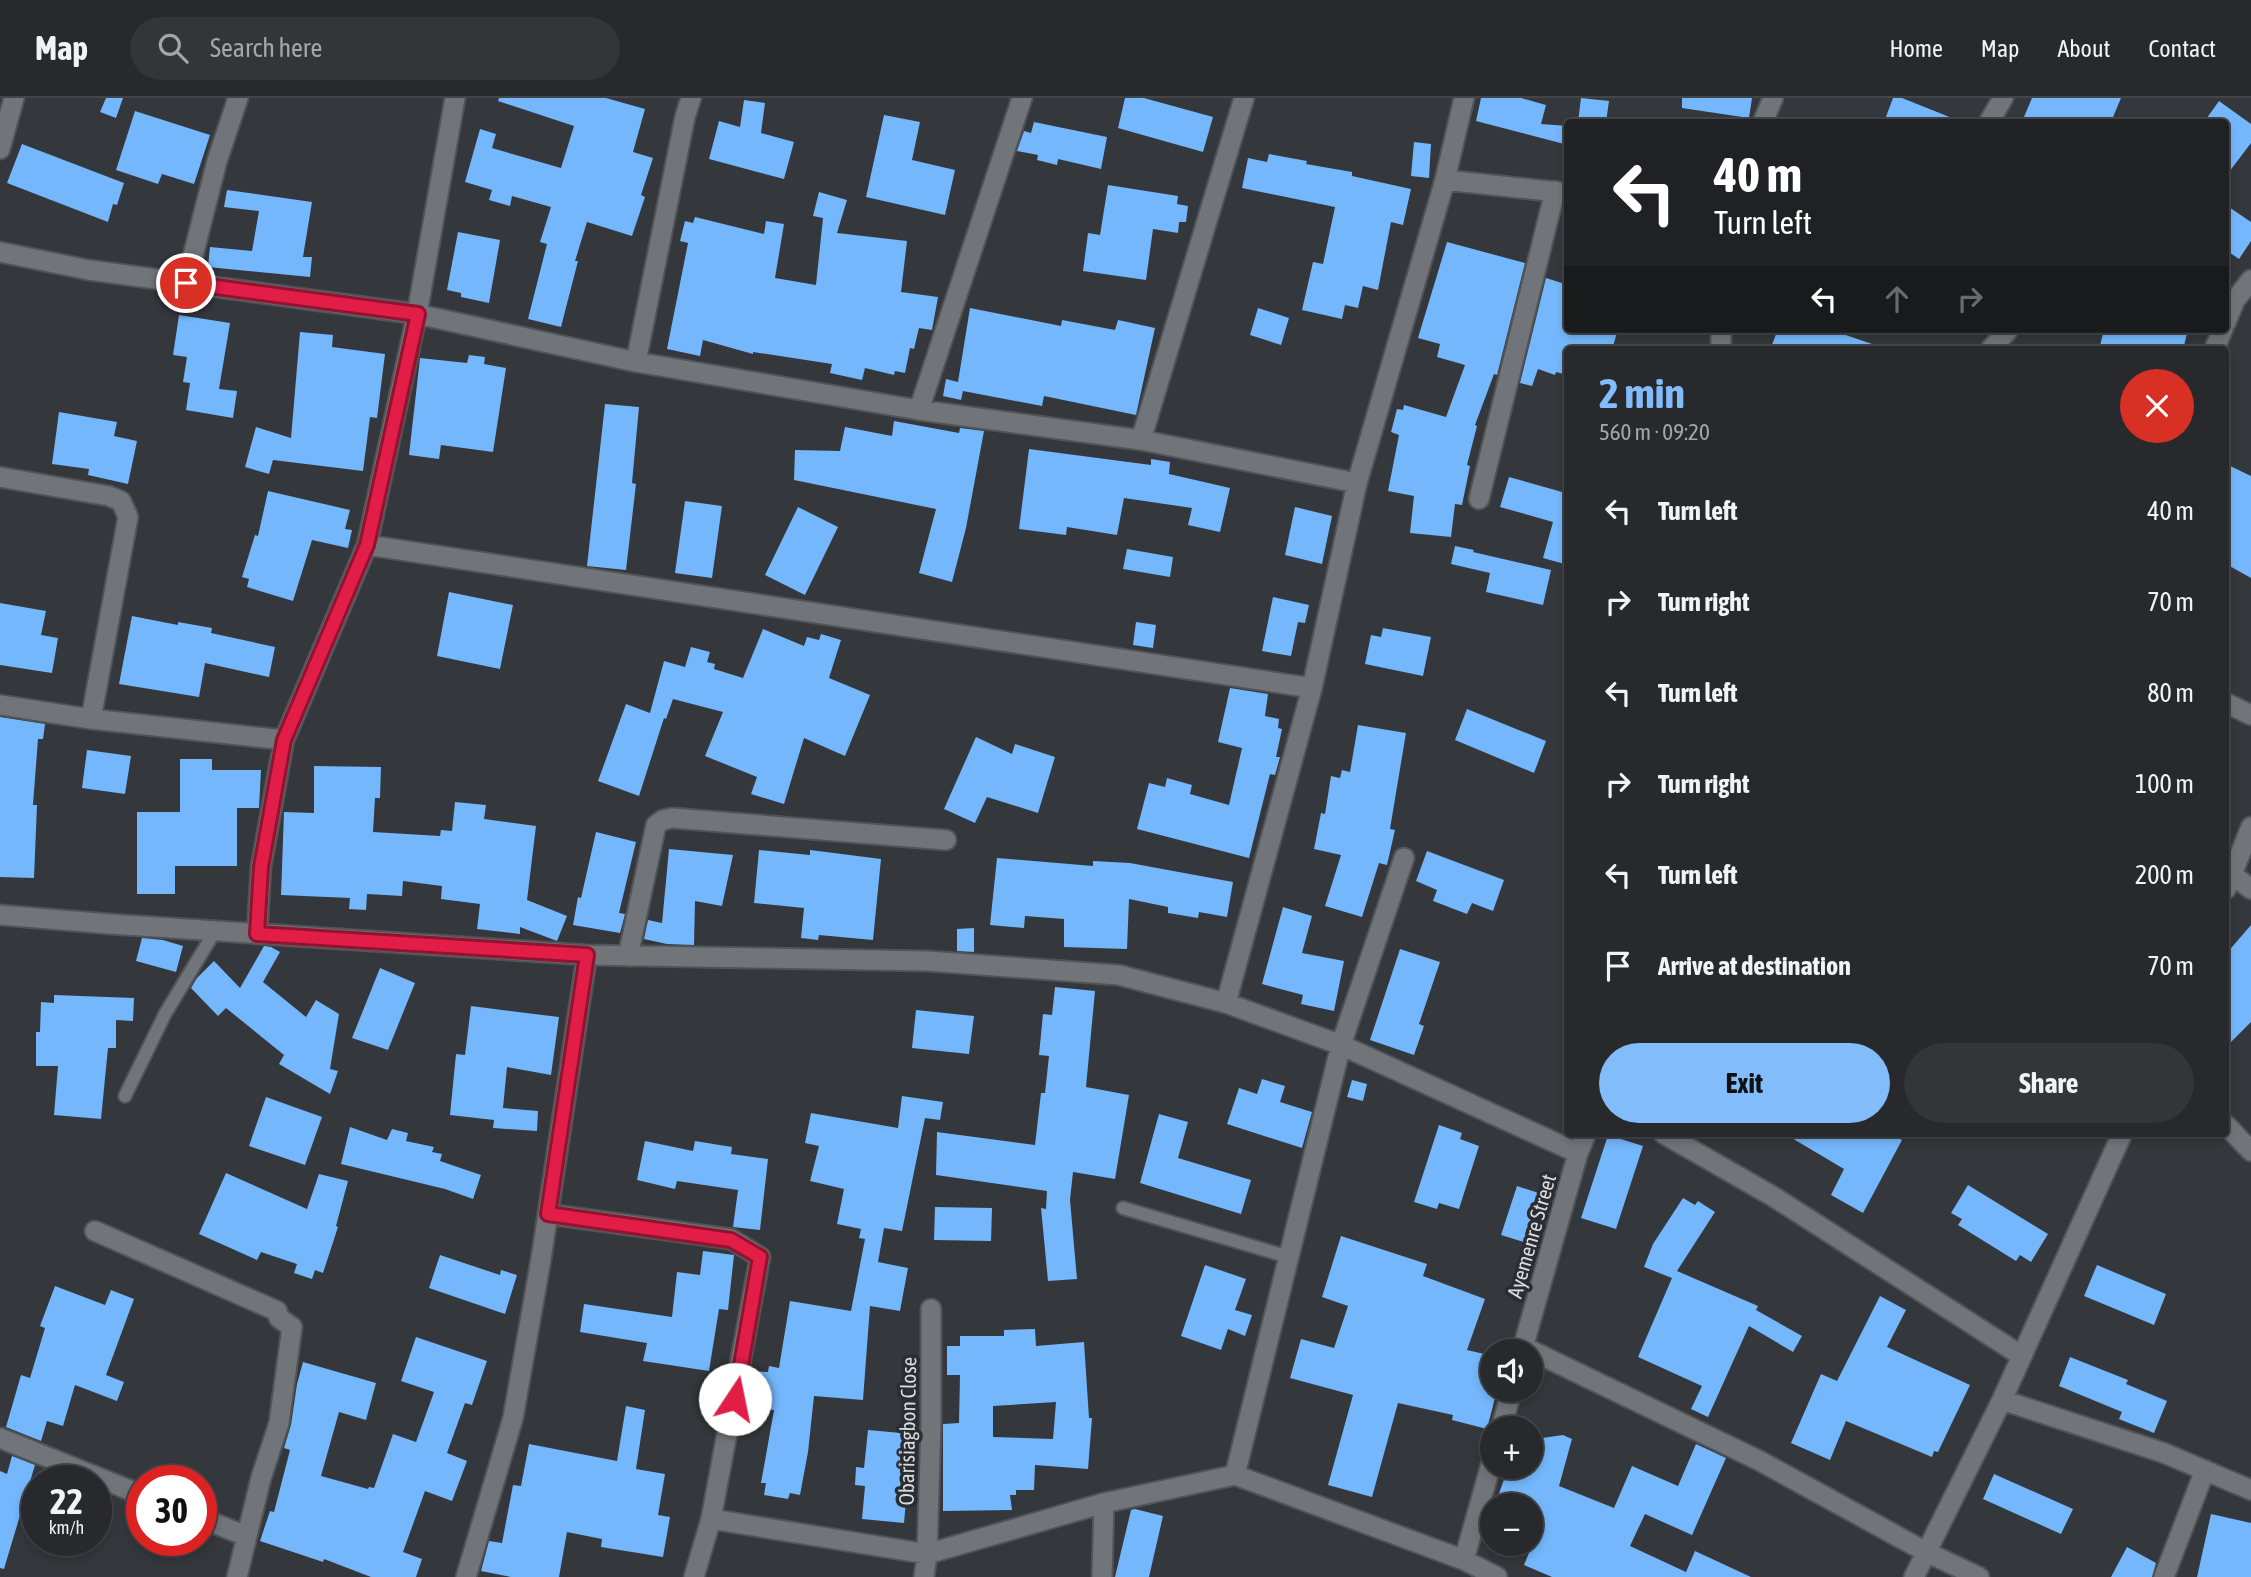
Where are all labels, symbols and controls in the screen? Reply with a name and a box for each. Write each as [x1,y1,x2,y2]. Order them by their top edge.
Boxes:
search box [130,17,620,80]
text: Map [35,29,88,67]
icon: search [154,29,192,67]
text: Search here [210,33,322,63]
text: Home [1889,35,1943,62]
text: Map [1981,35,2019,62]
text: About [2057,35,2110,62]
text: Contact [2148,35,2216,62]
text: 40 m [1714,146,1802,202]
icon: left [1599,147,1690,238]
text: Turn left [1714,204,1812,241]
pin [156,253,216,313]
icon: arrive [167,264,205,302]
icon: left [1805,280,1843,318]
icon: ahead [1878,280,1916,318]
icon: right [1951,280,1989,318]
text: 2 min [1599,369,1685,417]
button: close [2120,369,2194,443]
text: 560 m · 09:20 [1599,419,1710,445]
icon: left [1599,492,1637,530]
text: Turn left [1658,496,1738,526]
text: 40 m [2147,496,2194,526]
icon: right [1599,583,1637,621]
text: Turn right [1658,587,1749,617]
text: 70 m [2147,587,2194,617]
icon: left [1599,674,1637,712]
text: Turn left [1658,678,1738,708]
text: 80 m [2147,678,2194,708]
icon: right [1599,765,1637,803]
text: Turn right [1658,769,1749,799]
text: 100 m [2135,769,2194,799]
icon: left [1599,856,1637,894]
text: Turn left [1658,860,1738,890]
text: 200 m [2135,860,2194,890]
icon: arrive [1599,947,1637,985]
text: Arrive at destination [1658,951,1851,981]
text: 70 m [2147,951,2194,981]
button: Exit [1599,1043,1890,1123]
button: Share [1904,1043,2194,1123]
street label: Ayemenre Street [1502,1171,1560,1301]
map controls [1480,1339,1543,1556]
button: sound [1480,1339,1543,1402]
street label: Obarisiagbon Close [894,1357,920,1505]
position arrow [698,1362,772,1436]
button: + [1480,1416,1543,1479]
speed limit sign: 30 [126,1465,217,1556]
text: 22 [50,1481,83,1521]
button: − [1480,1493,1543,1556]
text: km/h [49,1517,84,1538]

